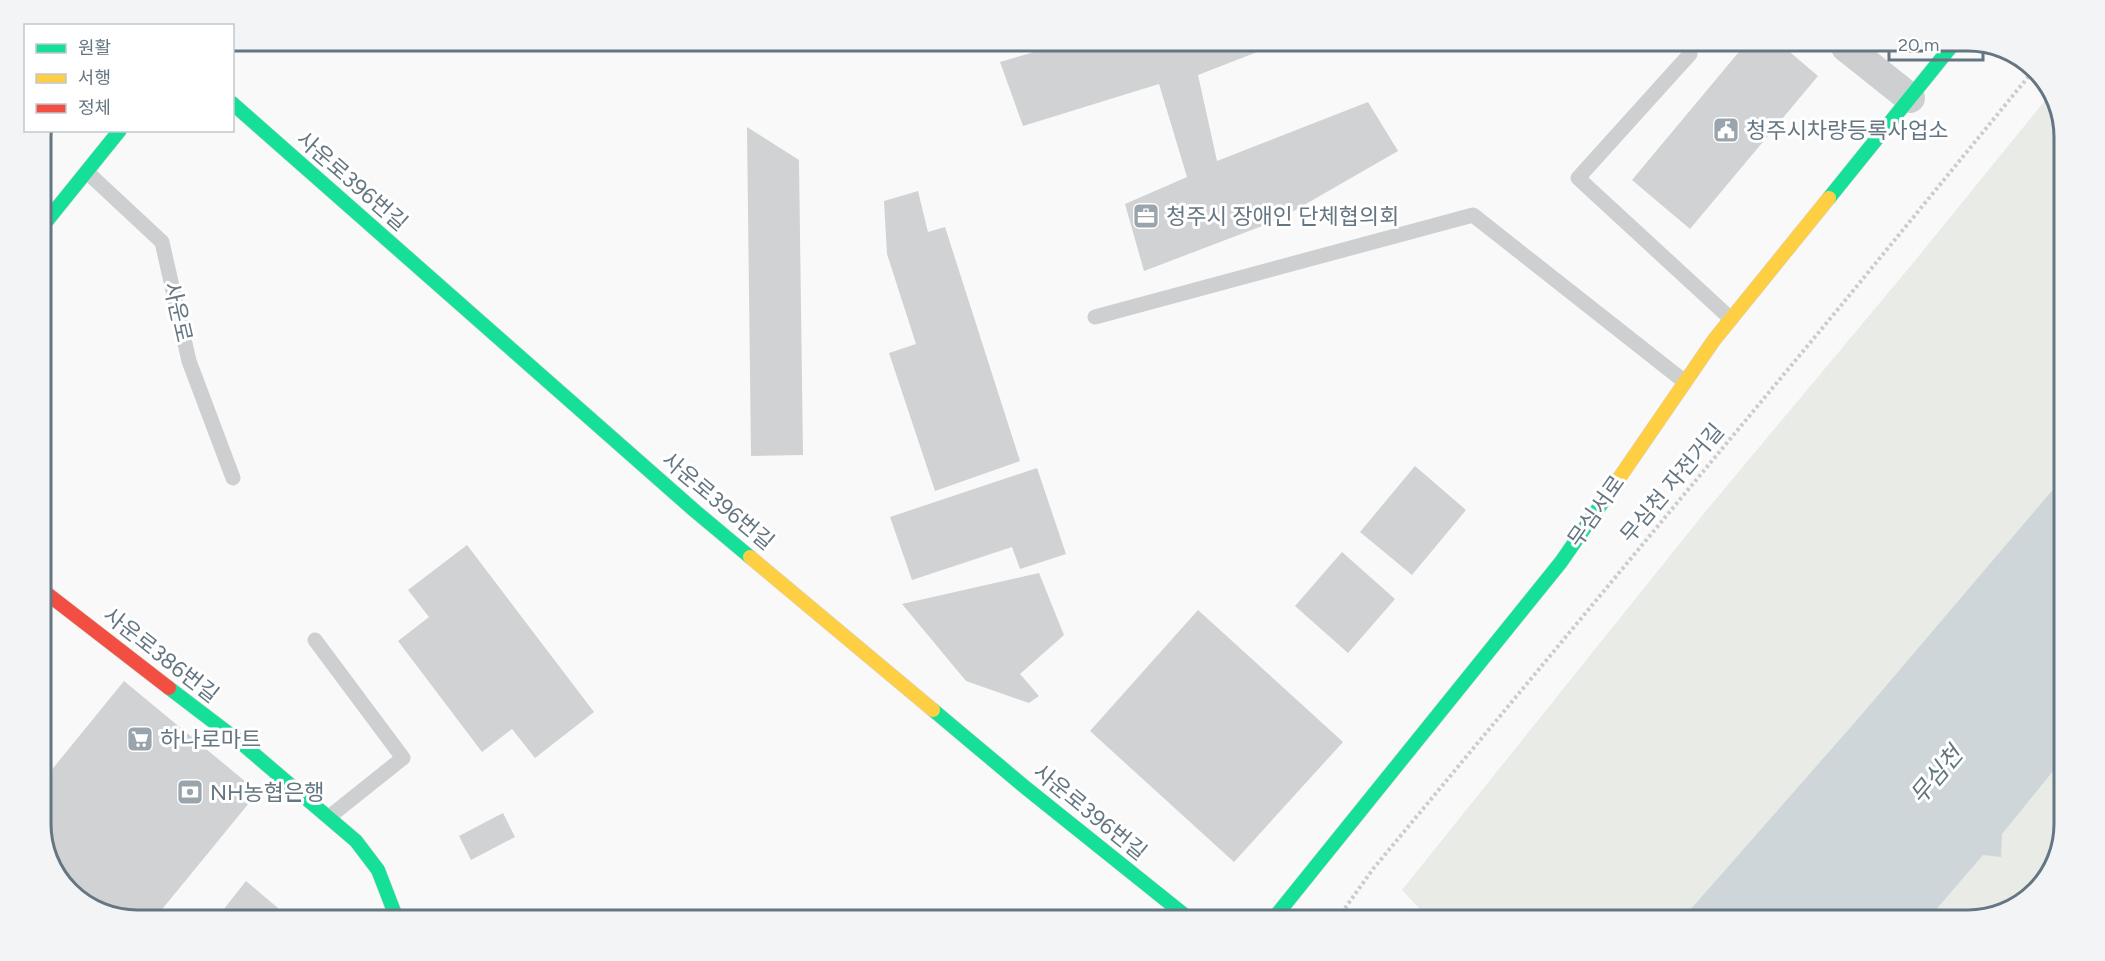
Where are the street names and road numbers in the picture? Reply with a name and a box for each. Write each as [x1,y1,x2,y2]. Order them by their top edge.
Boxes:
street label: 사운로396번길 [291,126,413,236]
street label: 사운로 [158,279,198,345]
street label: 무심천 자전거길 [1614,418,1730,548]
street label: 사운로396번길 [656,446,780,556]
street label: 무심서로 [1562,470,1630,552]
street label: 사운로386번길 [98,602,224,708]
street label: 사운로396번길 [1028,758,1152,866]

